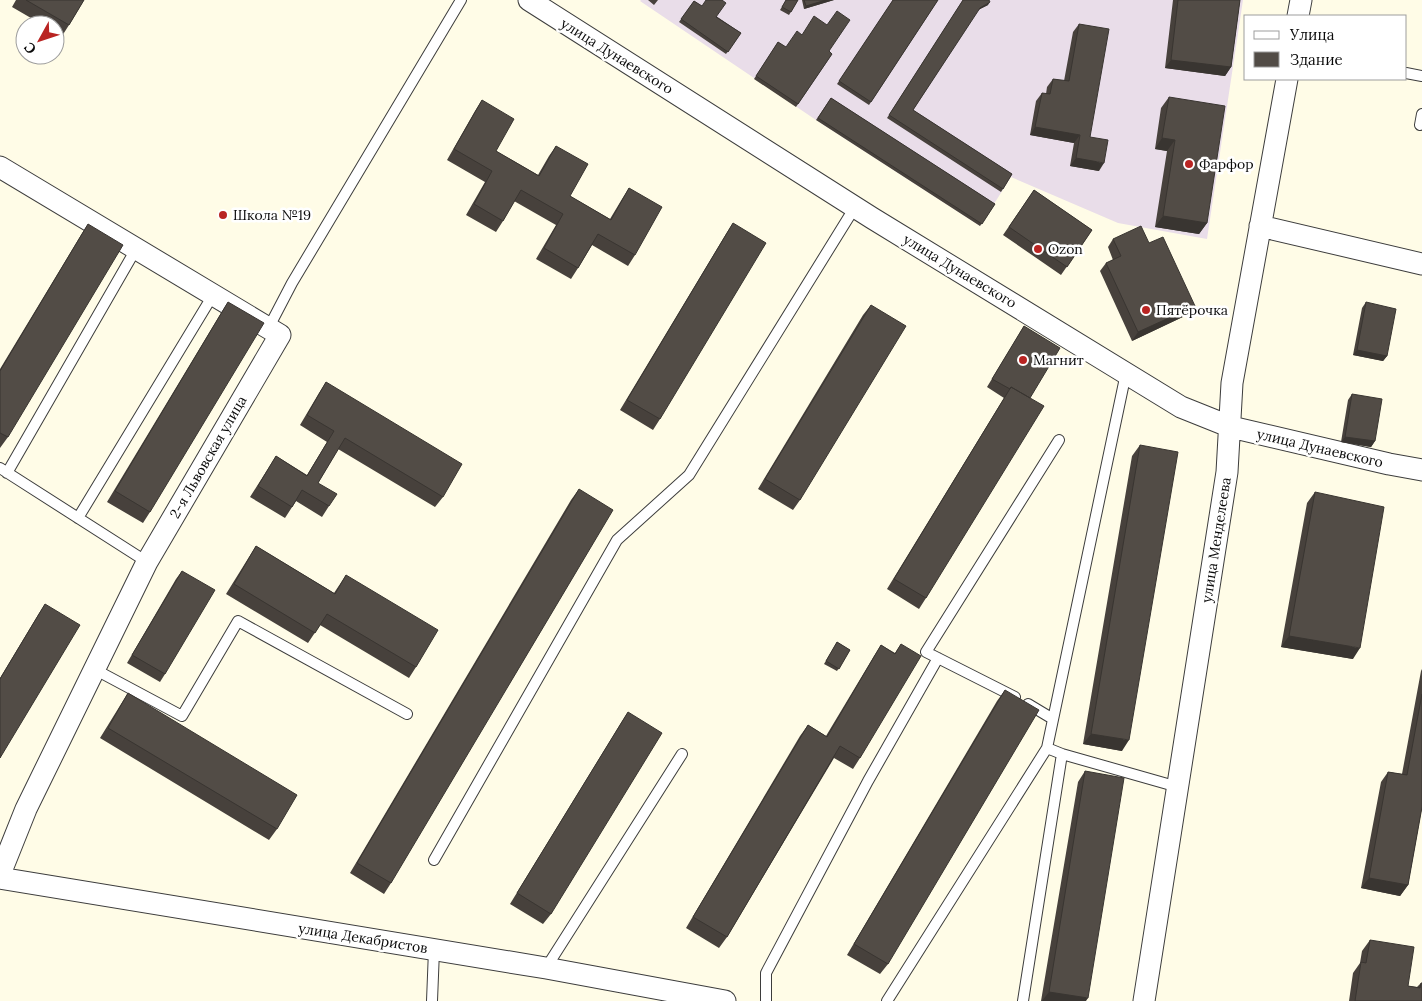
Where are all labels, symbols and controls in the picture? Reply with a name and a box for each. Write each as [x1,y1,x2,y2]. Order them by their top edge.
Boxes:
street label: улица Дунаевского [557,14,677,98]
north arrow [15,15,65,65]
legend [1244,15,1407,80]
text: Улица [1289,25,1335,44]
text: С [20,39,40,58]
text: Здание [1290,50,1343,69]
place label: Фарфор [1199,155,1254,173]
marker: Фарфор [1183,158,1195,170]
place label: Школа №19 [233,206,311,224]
marker: Школа №19 [217,209,229,221]
street label: улица Дунаевского [900,230,1020,312]
place label: Ozon [1048,240,1083,258]
marker: Ozon [1032,243,1044,255]
place label: Пятёрочка [1156,301,1228,319]
marker: Пятёрочка [1140,304,1152,316]
place label: Магнит [1033,351,1084,369]
marker: Магнит [1017,354,1029,366]
street label: 2-я Львовская улица [166,392,250,522]
street label: улица Дунаевского [1255,425,1385,471]
street label: улица Менделеева [1197,476,1235,604]
street label: улица Декабристов [297,919,429,957]

